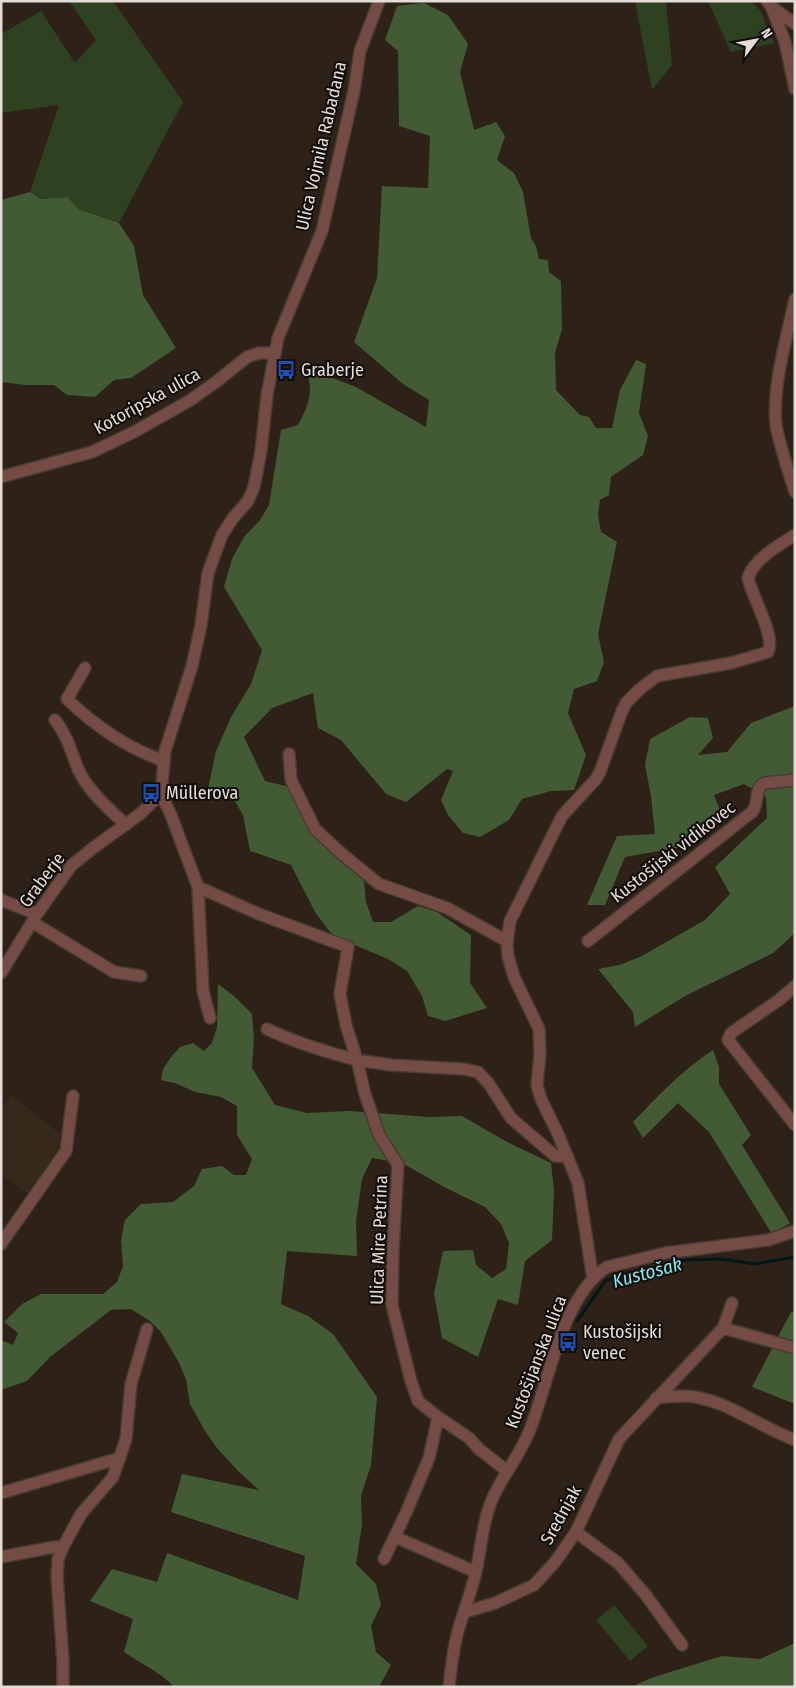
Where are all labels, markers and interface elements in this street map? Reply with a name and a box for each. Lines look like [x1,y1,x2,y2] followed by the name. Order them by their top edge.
[731,15,781,65] north arrow
[757,25,776,41] text: N
[291,59,351,233] street label: Ulica Vojmila Rabadana
[275,359,297,381] bus stop icon: Graberje
[301,359,364,381] place label: Graberje
[90,363,204,439] street label: Kotoripska ulica
[140,782,162,804] bus stop icon: Müllerova
[166,782,238,804] place label: Müllerova
[606,796,740,907] street label: Kustošijski vidikovec
[14,848,70,912] street label: Graberje
[366,1175,392,1305] street label: Ulica Mire Petrina
[610,1252,684,1293] water label: Kustošak
[501,1292,572,1432] street label: Kustošijanska ulica
[583,1321,662,1364] place label: Kustošijski venec
[557,1331,579,1353] bus stop icon: Kustošijski venec
[536,1481,587,1549] street label: Srednjak

